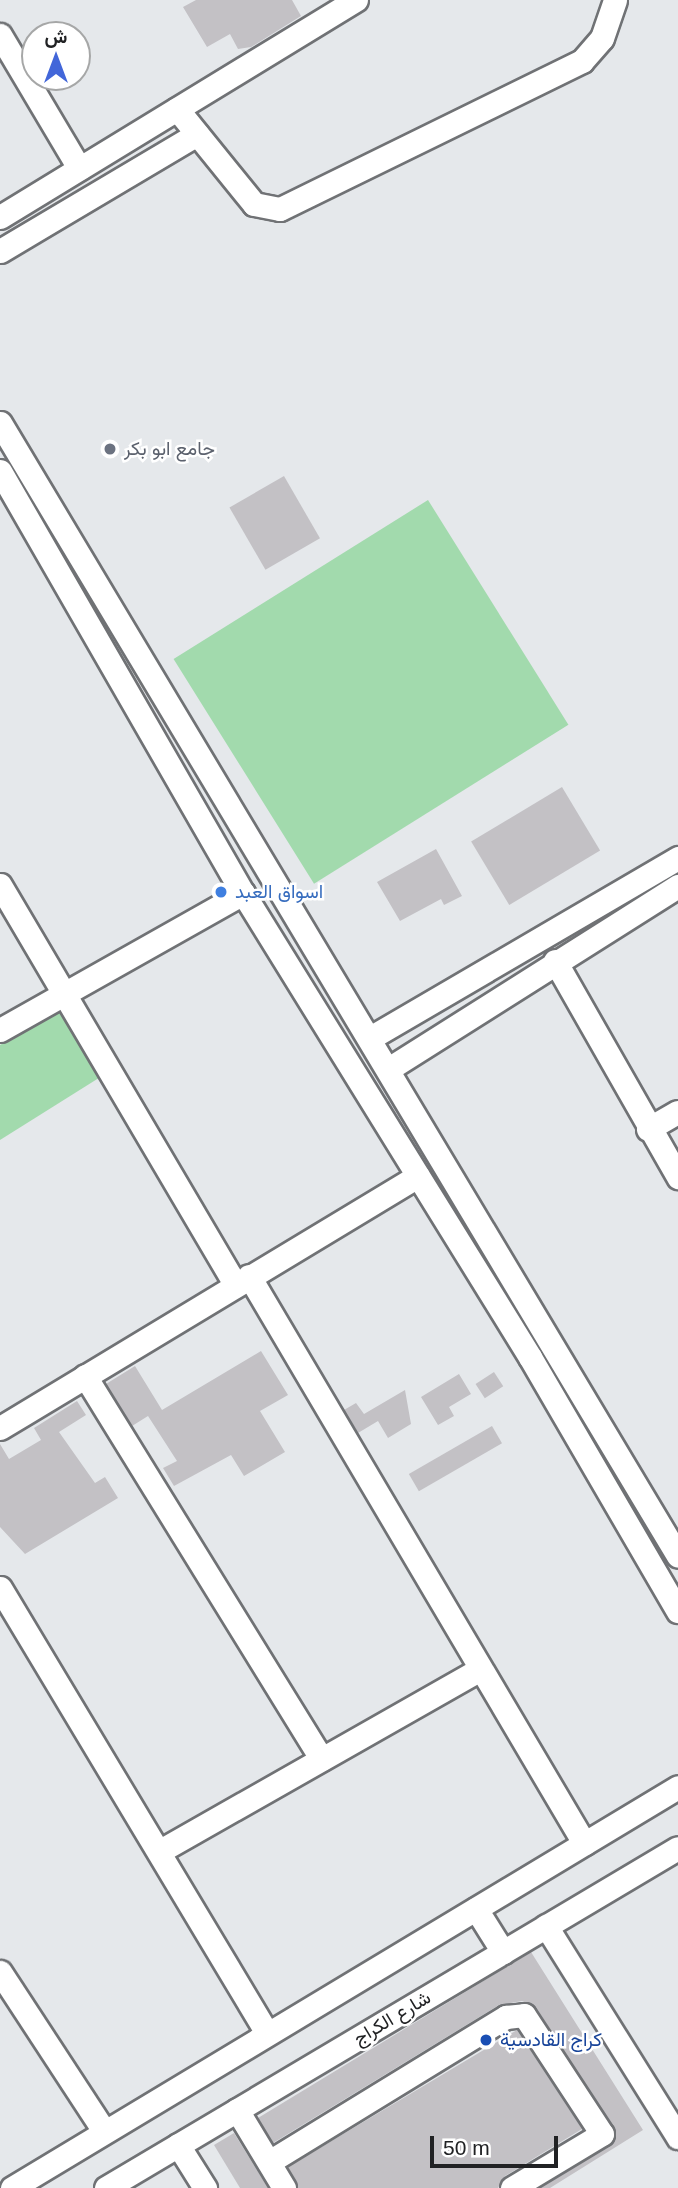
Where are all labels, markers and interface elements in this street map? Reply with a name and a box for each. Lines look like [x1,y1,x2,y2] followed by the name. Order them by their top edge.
[21,21,91,91] north arrow
[45,26,67,47] text: ش
[124,438,215,460] place label: جامع ابو بكر
[102,441,118,457] marker: جامع ابو بكر
[235,881,323,903] place label: اسواق العبد
[213,884,229,900] marker: اسواق العبد
[349,1986,435,2050] street label: شارع الكراج
[500,2029,602,2051] place label: كراج القادسية
[478,2032,494,2048] marker: كراج القادسية
[433,2122,561,2166] scale bar
[443,2136,490,2159] text: 50 m

